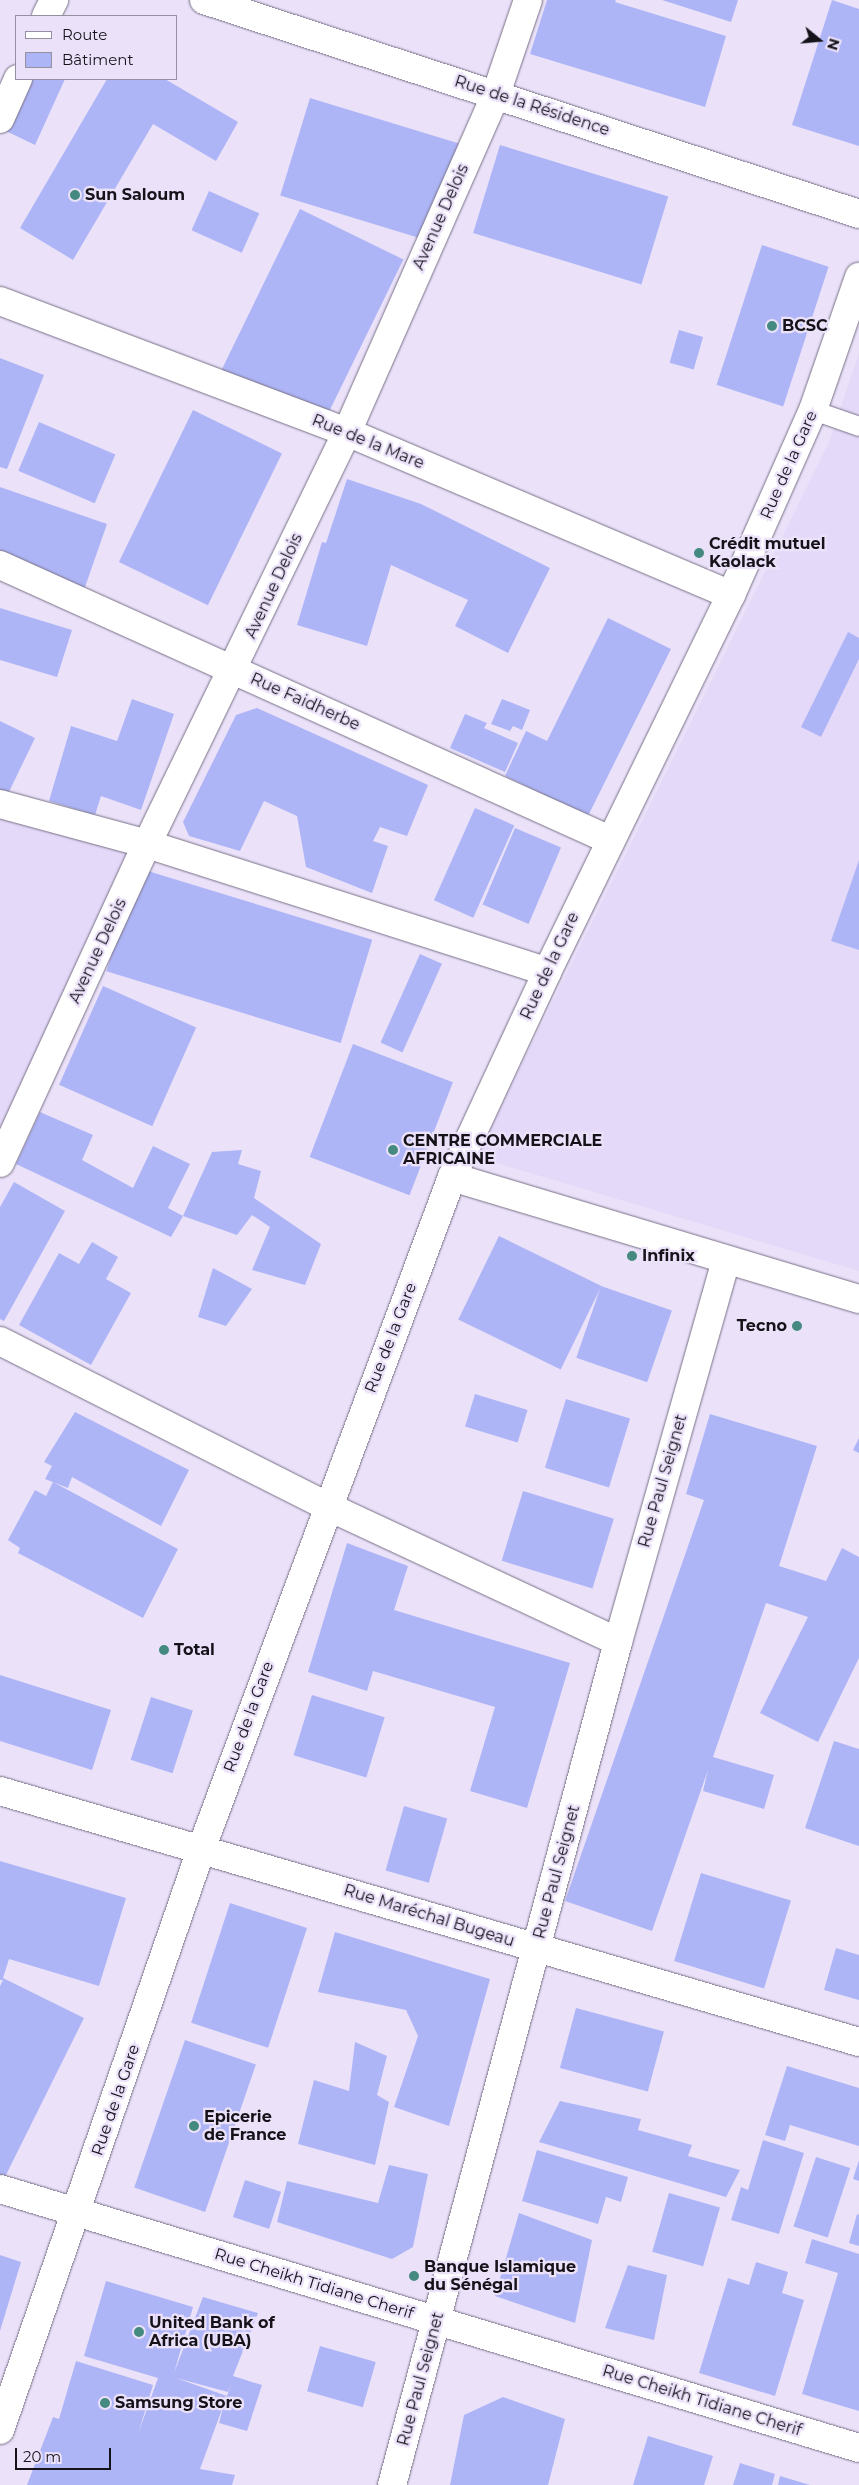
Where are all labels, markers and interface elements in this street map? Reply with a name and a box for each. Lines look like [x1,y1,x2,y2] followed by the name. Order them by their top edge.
[15,15,178,80] legend
[794,15,844,65] north arrow
[62,25,107,44] text: Route
[823,36,844,52] text: N
[62,50,134,69] text: Bâtiment
[452,72,612,140] street label: Rue de la Résidence
[409,161,473,273] street label: Avenue Delois
[85,185,185,205] place label: Sun Saloum
[69,189,81,201] marker: Sun Saloum
[782,316,828,336] place label: BCSC
[766,320,778,332] marker: BCSC
[757,408,821,522] street label: Rue de la Gare
[309,411,427,473] street label: Rue de la Mare
[241,530,307,642] street label: Avenue Delois
[709,534,825,572] place label: Crédit mutuel Kaolack
[693,547,705,559] marker: Crédit mutuel Kaolack
[247,669,363,735] street label: Rue Faidherbe
[65,895,131,1007] street label: Avenue Delois
[517,909,583,1023] street label: Rue de la Gare
[403,1131,602,1169] place label: CENTRE COMMERCIALE AFRICAINE
[387,1144,399,1156] marker: CENTRE COMMERCIALE AFRICAINE
[642,1246,695,1266] place label: Infinix
[626,1250,638,1262] marker: Infinix
[361,1280,421,1396] street label: Rue de la Gare
[737,1316,787,1336] place label: Tecno
[791,1320,803,1332] marker: Tecno
[635,1412,691,1550] street label: Rue Paul Seignet
[174,1640,215,1660] place label: Total
[158,1644,170,1656] marker: Total
[220,1659,278,1775] street label: Rue de la Gare
[530,1803,584,1941] street label: Rue Paul Seignet
[341,1881,517,1951] street label: Rue Maréchal Bugeau
[88,2042,144,2158] street label: Rue de la Gare
[204,2107,286,2145] place label: Epicerie de France
[188,2120,200,2132] marker: Epicerie de France
[212,2244,416,2324] street label: Rue Cheikh Tidiane Cherif
[424,2257,576,2295] place label: Banque Islamique du Sénégal
[408,2270,420,2282] marker: Banque Islamique du Sénégal
[394,2310,448,2448] street label: Rue Paul Seignet
[149,2313,275,2351] place label: United Bank of Africa (UBA)
[133,2326,145,2338] marker: United Bank of Africa (UBA)
[600,2361,804,2441] street label: Rue Cheikh Tidiane Cherif
[115,2393,242,2413] place label: Samsung Store
[99,2397,111,2409] marker: Samsung Store
[18,2438,114,2470] scale bar
[23,2447,61,2466] text: 20 m

